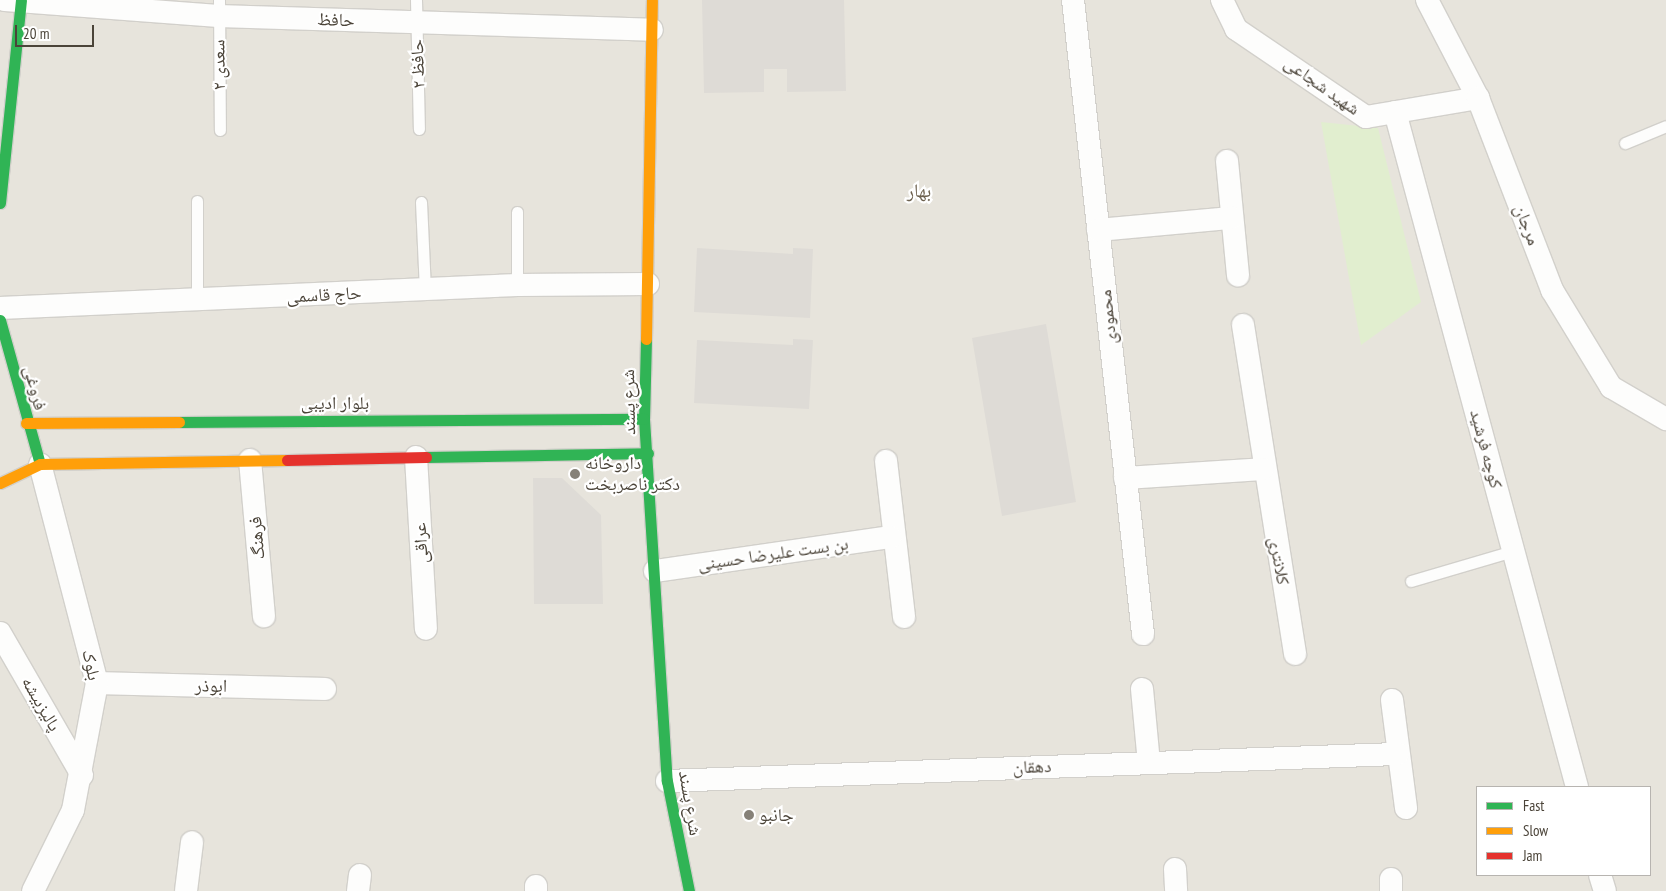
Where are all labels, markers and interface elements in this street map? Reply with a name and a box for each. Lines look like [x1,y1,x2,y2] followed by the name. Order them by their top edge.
[317,9,355,31] street label: حافظ
[18,15,96,47] scale bar
[23,24,49,43] text: 20 m
[208,39,230,91] street label: ۲ سعدی
[406,39,430,89] street label: ۲ حافظ
[1280,52,1364,120] street label: شهید شجاعی
[907,180,931,202] district label: بهار
[1509,202,1545,248] street label: مرجان
[286,282,362,308] street label: حاج قاسمی
[1094,289,1122,345] street label: محمودی
[19,364,51,412] street label: فروغی
[618,369,640,435] street label: شرع پسند
[301,392,369,414] street label: بلوار ادیبی
[1465,407,1507,491] street label: كوچه فرشيد
[585,453,680,496] place label: داروخانه دکتر ناصربخت
[569,468,581,480] marker: داروخانه دکتر ناصربخت
[244,516,270,560] street label: فرهنگ
[409,522,433,564] street label: عراقی
[696,533,850,575] street label: بن بست علیرضا حسینی
[1264,535,1294,587] street label: کلانتری
[77,648,105,682] street label: بلوک
[17,673,65,735] street label: پالیزبیشه
[195,675,227,697] street label: ابوذر
[1012,756,1052,778] street label: دهقان
[674,769,706,837] street label: شرع پسند
[1476,786,1651,876] legend
[1523,796,1544,815] text: Fast
[759,804,794,826] place label: جانبو
[743,809,755,821] marker: جانبو
[1523,821,1548,840] text: Slow
[1523,846,1542,865] text: Jam

